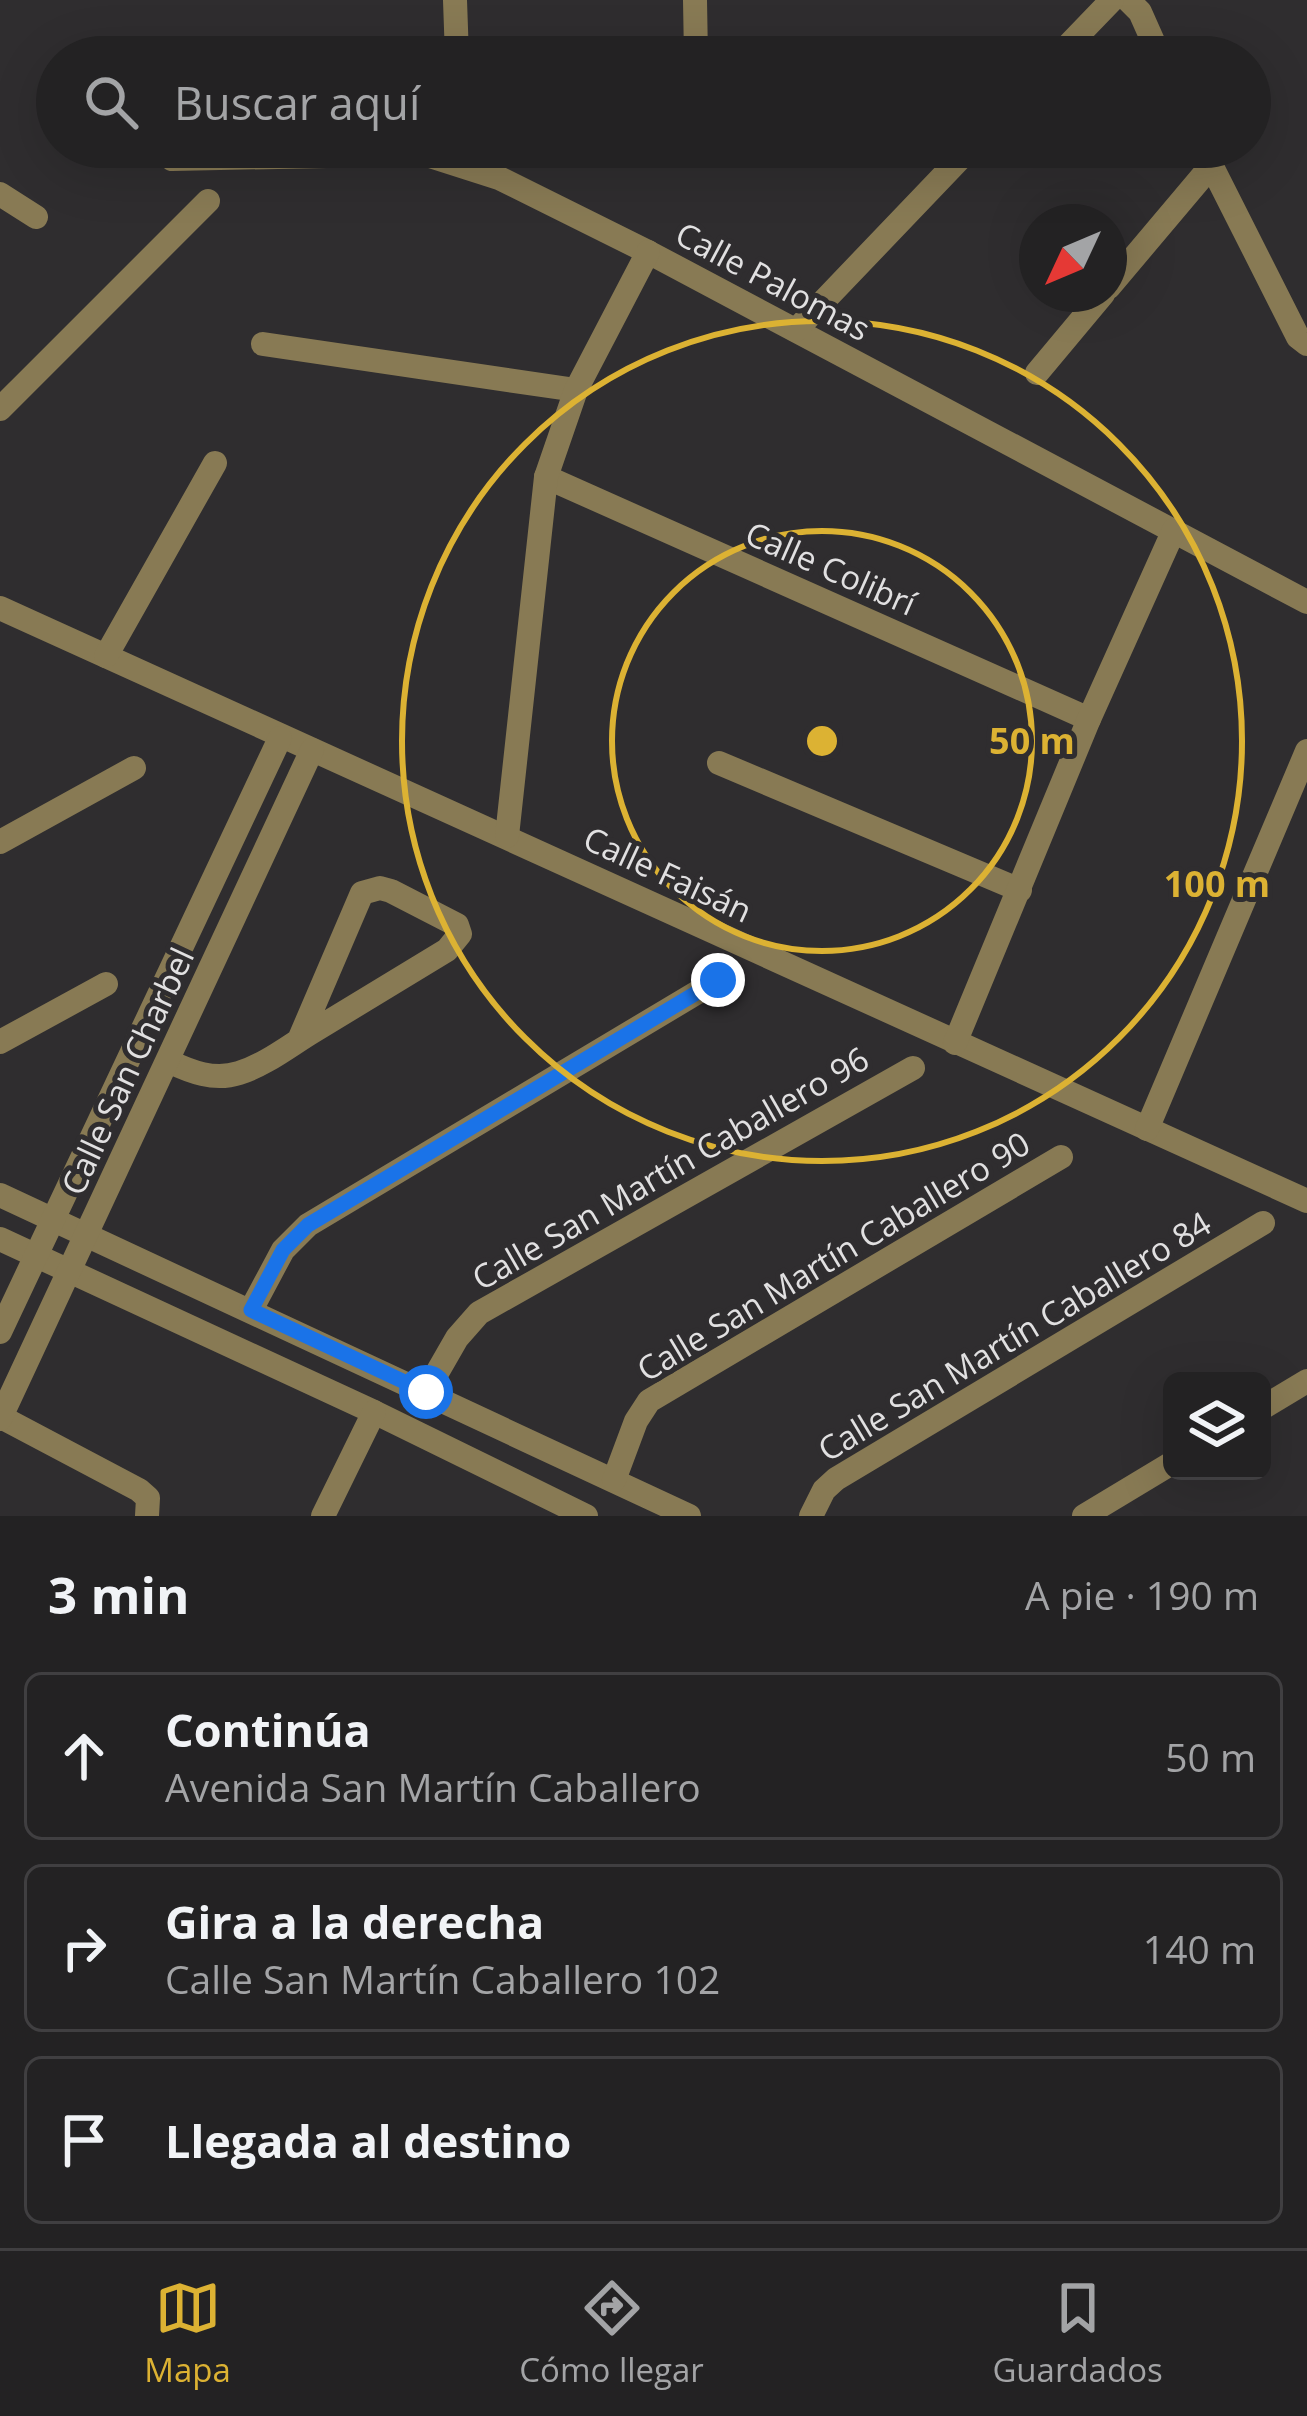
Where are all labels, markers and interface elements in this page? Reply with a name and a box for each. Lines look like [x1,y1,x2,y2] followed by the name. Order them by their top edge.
[36,36,1271,168] search box
[78,69,144,135] icon: search
[174,72,420,133] text: Buscar aquí
[1019,204,1127,312] north arrow
[668,211,878,351] street label: Calle Palomas
[739,510,924,626] street label: Calle Colibrí
[989,716,1075,765] text: 50 m
[801,720,843,762] centre of rings
[577,815,759,933] street label: Calle Faisán
[1164,859,1270,908] text: 100 m
[50,940,204,1202] street label: Calle San Charbel
[691,953,745,1007] route end
[463,1036,877,1300] street label: Calle San Martín Caballero 96
[628,1121,1038,1391] street label: Calle San Martín Caballero 90
[809,1200,1219,1471] street label: Calle San Martín Caballero 84
[399,1365,453,1419] route start
[1163,1372,1271,1480] map controls
[1163,1372,1271,1480] button: layers
[48,1559,190,1629] text: 3 min
[1025,1568,1259,1621] text: A pie · 190 m
[165,1699,371,1760] text: Continúa
[51,1723,117,1789] icon: ahead
[1165,1730,1256,1783] text: 50 m
[165,1760,701,1813] text: Avenida San Martín Caballero
[165,1891,544,1952] text: Gira a la derecha
[51,1915,117,1981] icon: right
[1143,1922,1256,1975] text: 140 m
[165,1952,720,2005] text: Calle San Martín Caballero 102
[51,2107,117,2173] icon: arrive
[165,2110,571,2171] text: Llegada al destino
[144,2275,231,2392] tab: Mapa
[519,2275,704,2392] tab: Cómo llegar
[992,2275,1163,2392] tab: Guardados

